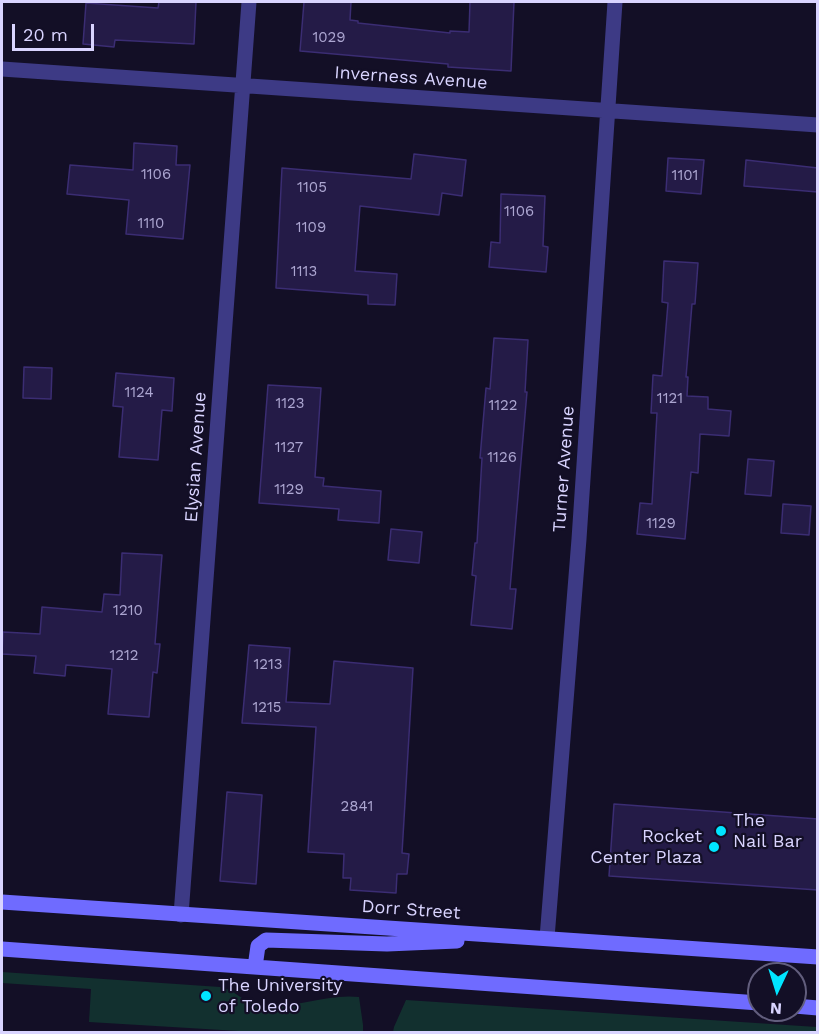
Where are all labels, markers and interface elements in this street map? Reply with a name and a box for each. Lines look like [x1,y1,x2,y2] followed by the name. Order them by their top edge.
[15,12,98,50] scale bar
[23,24,68,45] text: 20 m
[312,29,346,47] house number: 1029
[334,62,488,94] street label: Inverness Avenue
[141,166,171,184] house number: 1106
[672,167,698,185] house number: 1101
[297,179,327,197] house number: 1105
[504,203,534,221] house number: 1106
[138,215,164,233] house number: 1110
[296,219,326,237] house number: 1109
[291,263,317,281] house number: 1113
[124,384,154,402] house number: 1124
[657,390,683,408] house number: 1121
[181,391,211,523] street label: Elysian Avenue
[275,395,305,413] house number: 1123
[488,397,518,415] house number: 1122
[549,405,579,533] street label: Turner Avenue
[275,439,303,457] house number: 1127
[487,449,517,467] house number: 1126
[274,481,304,499] house number: 1129
[646,515,676,533] house number: 1129
[113,602,143,620] house number: 1210
[109,647,139,665] house number: 1212
[253,656,283,674] house number: 1213
[252,699,282,717] house number: 1215
[341,798,373,816] house number: 2841
[733,810,802,852] place label: The Nail Bar
[714,824,728,838] marker: The Nail Bar
[590,826,702,868] place label: Rocket Center Plaza
[707,840,721,854] marker: Rocket Center Plaza
[361,896,461,924] street label: Dorr Street
[747,962,807,1022] north arrow
[218,975,343,1018] place label: The University of Toledo
[199,989,213,1003] marker: The University of Toledo
[769,999,782,1018] text: N

